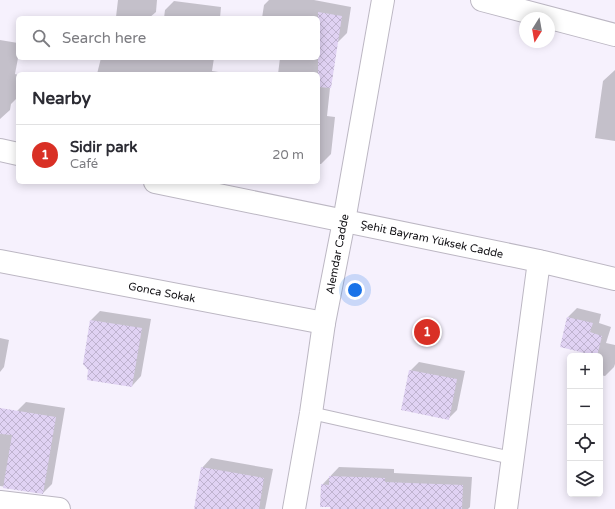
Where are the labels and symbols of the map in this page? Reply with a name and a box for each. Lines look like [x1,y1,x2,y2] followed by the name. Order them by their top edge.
[519,12,555,48] north arrow
[323,213,352,295] street label: Alemdar Cadde
[359,218,504,261] street label: Şehit Bayram Yüksek Cadde
[127,280,197,305] street label: Gonca Sokak
[345,280,365,300] your location
[414,317,440,347] pin: 1

